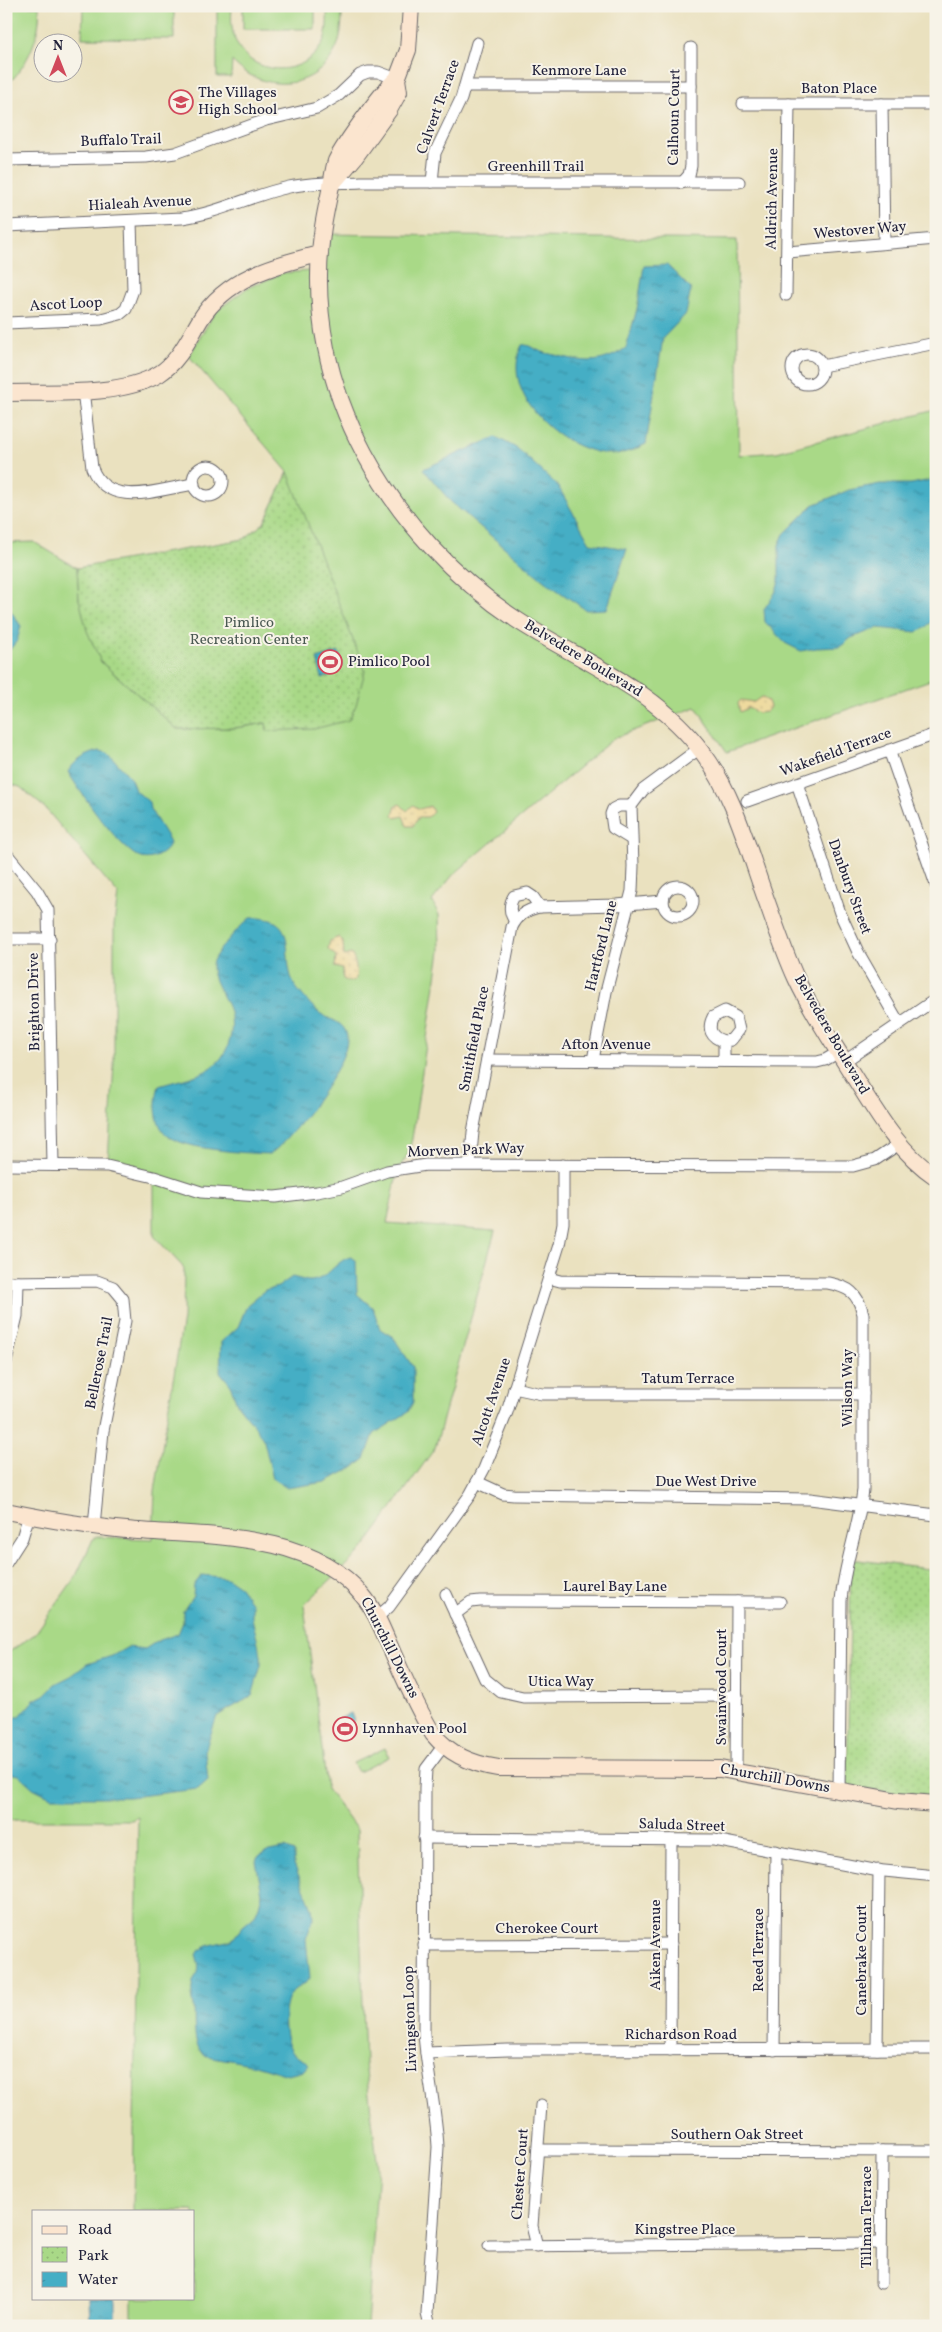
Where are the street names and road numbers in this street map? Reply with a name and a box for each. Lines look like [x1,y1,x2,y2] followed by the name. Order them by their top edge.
[412,57,466,157] street label: Calvert Terrace
[531,61,627,82] street label: Kenmore Lane
[664,68,686,166] street label: Calhoun Court
[801,79,877,100] street label: Baton Place
[80,129,162,153] street label: Buffalo Trail
[762,148,784,250] street label: Aldrich Avenue
[488,157,584,178] street label: Greenhill Trail
[88,191,192,217] street label: Hialeah Avenue
[813,216,907,246] street label: Westover Way
[29,293,103,317] street label: Ascot Loop
[520,615,646,703] street label: Belvedere Boulevard
[777,723,895,783] street label: Wakefield Terrace
[822,836,876,938] street label: Danbury Street
[581,898,623,994] street label: Hartford Lane
[24,953,46,1051] street label: Brighton Drive
[788,971,874,1099] street label: Belvedere Boulevard
[454,984,496,1094] street label: Smithfield Place
[561,1035,651,1056] street label: Afton Avenue
[407,1138,525,1164] street label: Morven Park Way
[81,1315,119,1411] street label: Bellerose Trail
[838,1349,859,1427] street label: Wilson Way
[467,1355,517,1449] street label: Alcott Avenue
[641,1369,735,1390] street label: Tatum Terrace
[655,1472,757,1493] street label: Due West Drive
[563,1577,667,1598] street label: Laurel Bay Lane
[354,1594,424,1702] street label: Churchill Downs
[712,1629,733,1745] street label: Swainwood Court
[528,1672,594,1693] street label: Utica Way
[719,1759,831,1799] street label: Churchill Downs
[638,1814,726,1838] street label: Saluda Street
[646,1899,667,1991] street label: Aiken Avenue
[852,1904,873,2016] street label: Canebrake Court
[749,1908,770,1992] street label: Reed Terrace
[496,1919,598,1940] street label: Cherokee Court
[399,1965,423,2073] street label: Livingston Loop
[625,2025,737,2046] street label: Richardson Road
[670,2125,804,2146] street label: Southern Oak Street
[507,2128,535,2220] street label: Chester Court
[857,2166,878,2268] street label: Tillman Terrace
[635,2220,735,2241] street label: Kingstree Place

